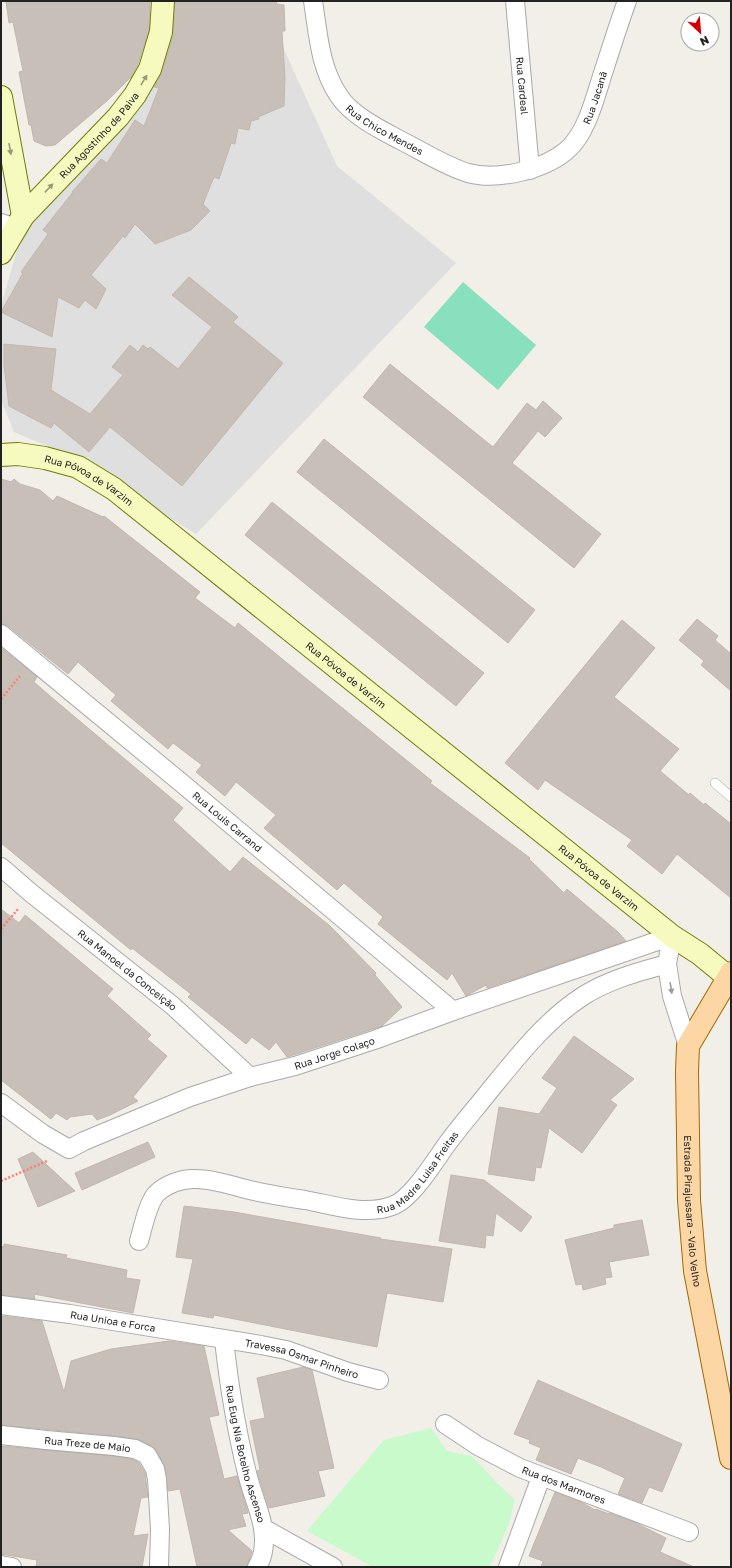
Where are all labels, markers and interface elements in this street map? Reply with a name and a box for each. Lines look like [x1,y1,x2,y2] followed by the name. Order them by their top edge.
[680,12,720,52] north arrow
[698,34,711,49] text: N
[514,56,531,115] street label: Rua Cardeal
[580,70,609,126] street label: Rua Jacanã
[140,74,147,86] one-way arrow
[56,90,141,181] street label: Rua Agostinho de Paiva
[343,102,425,157] street label: Rua Chico Mendes
[8,143,14,156] one-way arrow
[45,183,54,193] one-way arrow
[43,452,136,508] street label: Rua Póvoa de Varzim
[303,639,389,711] street label: Rua Póvoa de Varzim
[190,789,265,854] street label: Rua Louis Carrand
[556,842,642,913] street label: Rua Póvoa de Varzim
[76,927,180,1013] street label: Rua Manoel da Conceição
[668,982,674,994] one-way arrow
[293,1034,376,1072] street label: Rua Jorge Colaço
[376,1129,461,1216] street label: Rua Madre Luisa Freitas
[682,1135,704,1288] street label: Estrada Pirajussara - Valo Velho
[69,1308,156,1334] street label: Rua Unioa e Forca
[244,1336,360,1380] street label: Travessa Osmar Pinheiro
[224,1384,268,1524] street label: Rua Eug Nia Botelho Ascenso
[44,1434,131,1454] street label: Rua Treze de Maio
[520,1463,608,1506] street label: Rua dos Marmores

